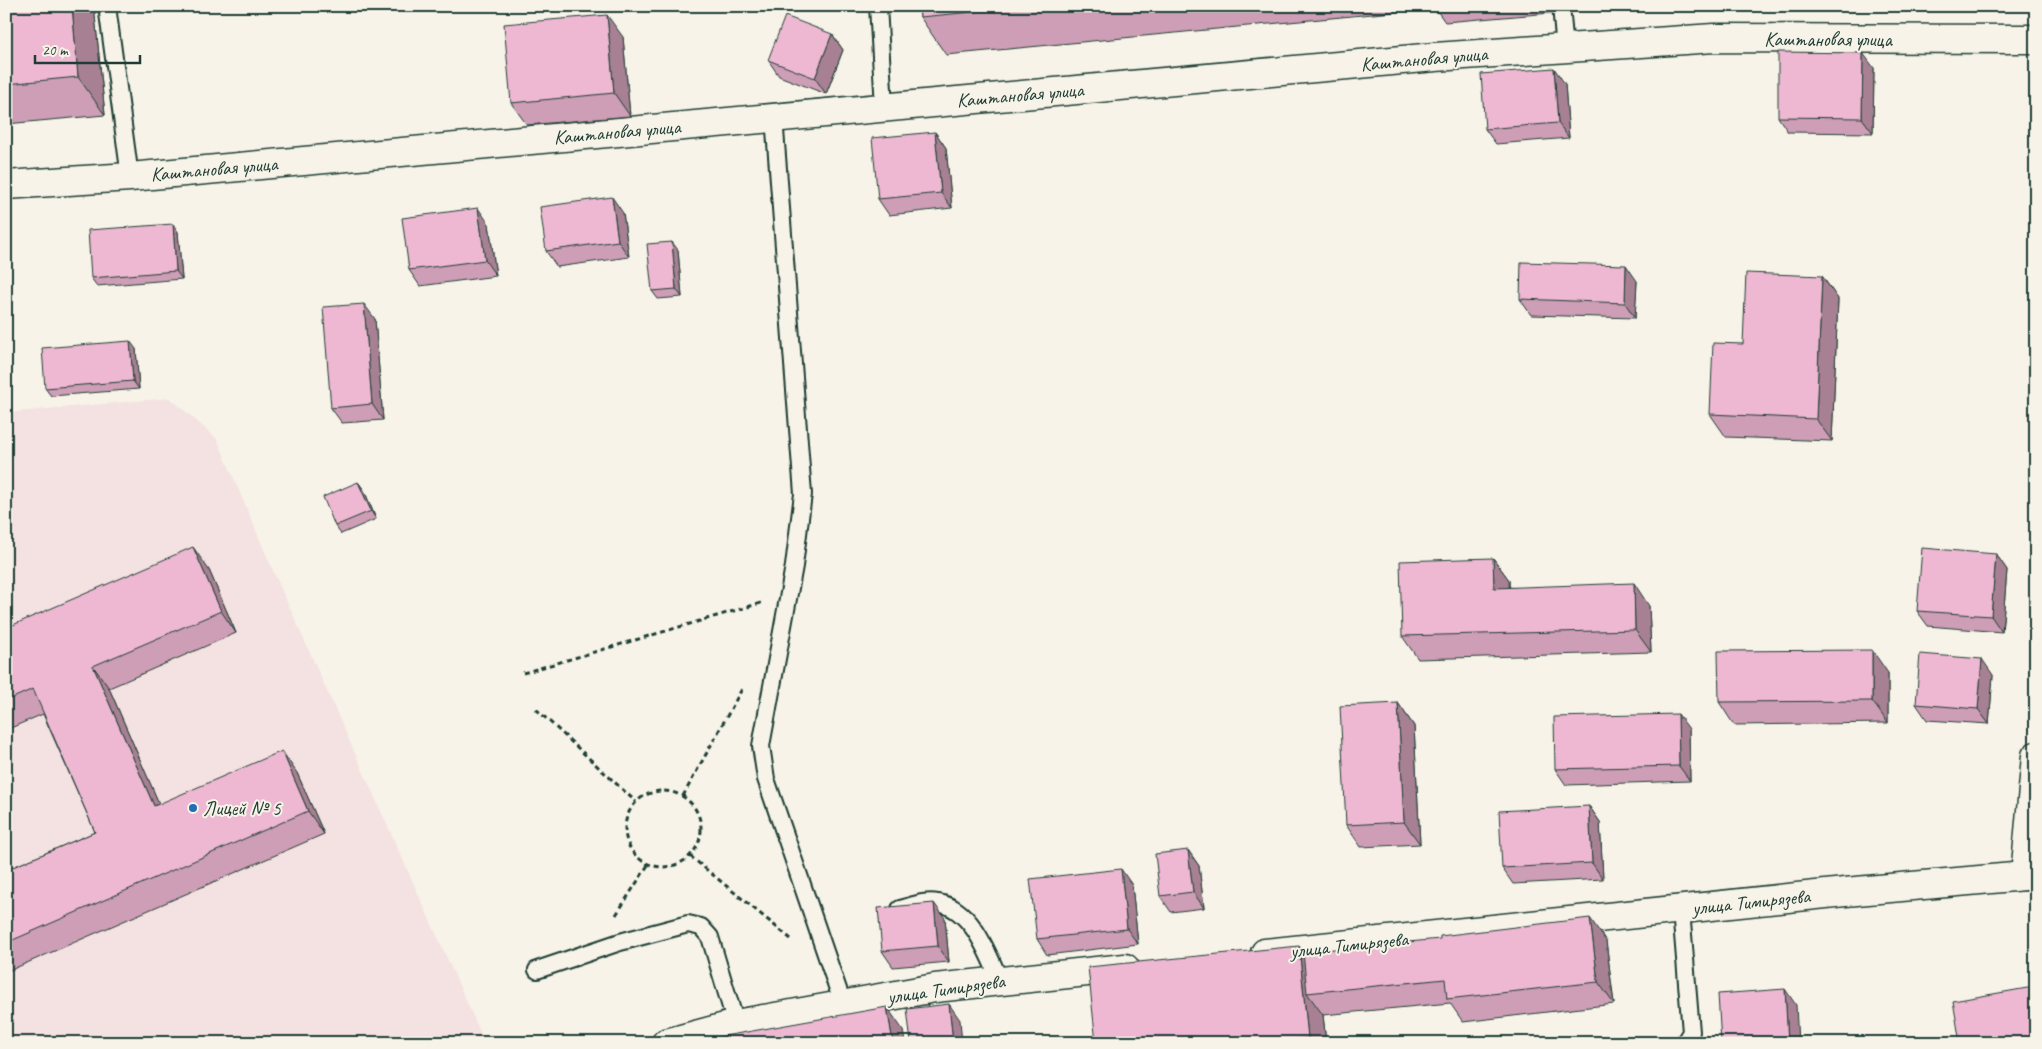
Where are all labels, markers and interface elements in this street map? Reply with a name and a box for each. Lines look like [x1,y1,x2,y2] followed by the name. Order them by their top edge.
[1764,27,1894,52] street label: Каштановая улица
[35,32,140,64] scale bar
[42,41,69,60] text: 20 m
[1359,41,1490,77] street label: Каштановая улица
[955,77,1086,113] street label: Каштановая улица
[552,114,683,150] street label: Каштановая улица
[149,151,280,187] street label: Каштановая улица
[203,796,282,821] place label: Лицей № 5
[187,802,199,814] marker: Лицей № 5
[1690,883,1813,921] street label: улица Тимирязева
[1288,926,1411,964] street label: улица Тимирязева
[885,968,1008,1010] street label: улица Тимирязева

